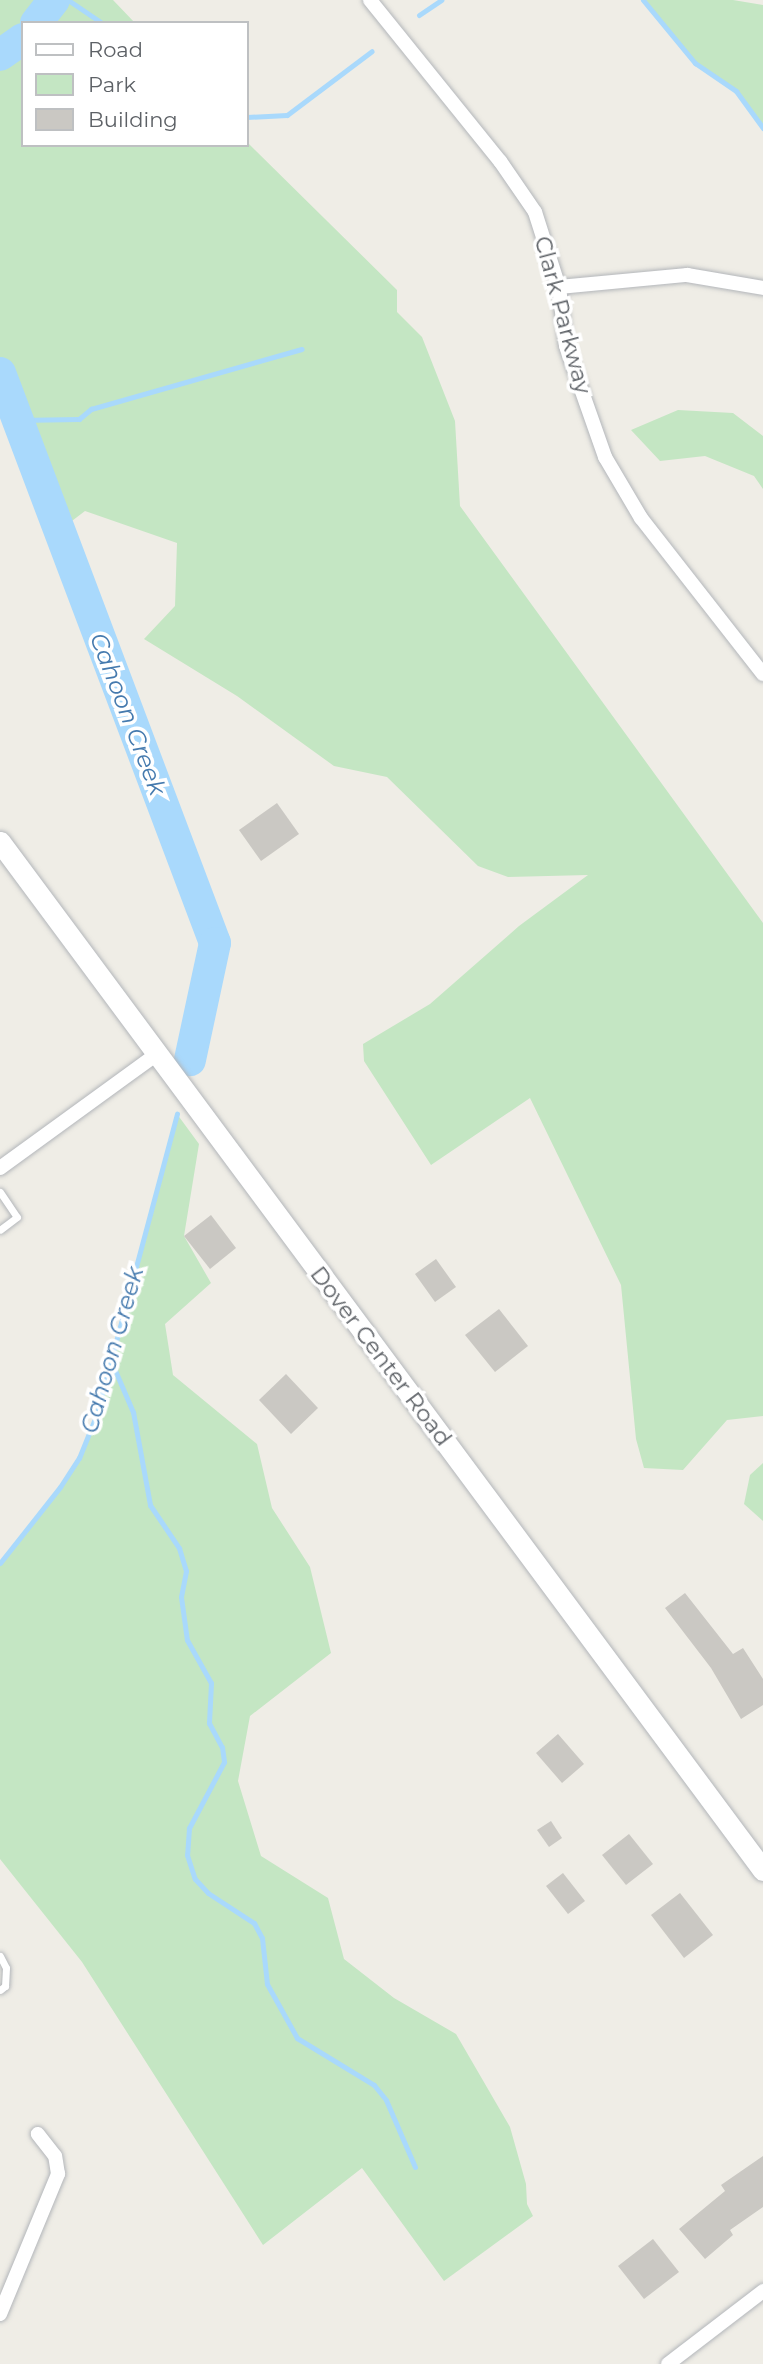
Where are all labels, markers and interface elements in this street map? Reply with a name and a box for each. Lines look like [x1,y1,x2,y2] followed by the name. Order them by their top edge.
[21,21,248,147] legend
[88,37,143,62] text: Road
[88,72,136,97] text: Park
[88,107,178,132] text: Building
[529,233,597,397] street label: Clark Parkway
[84,629,172,799] water label: Cahoon Creek
[304,1261,458,1451] street label: Dover Center Road
[75,1264,149,1436] water label: Cahoon Creek

